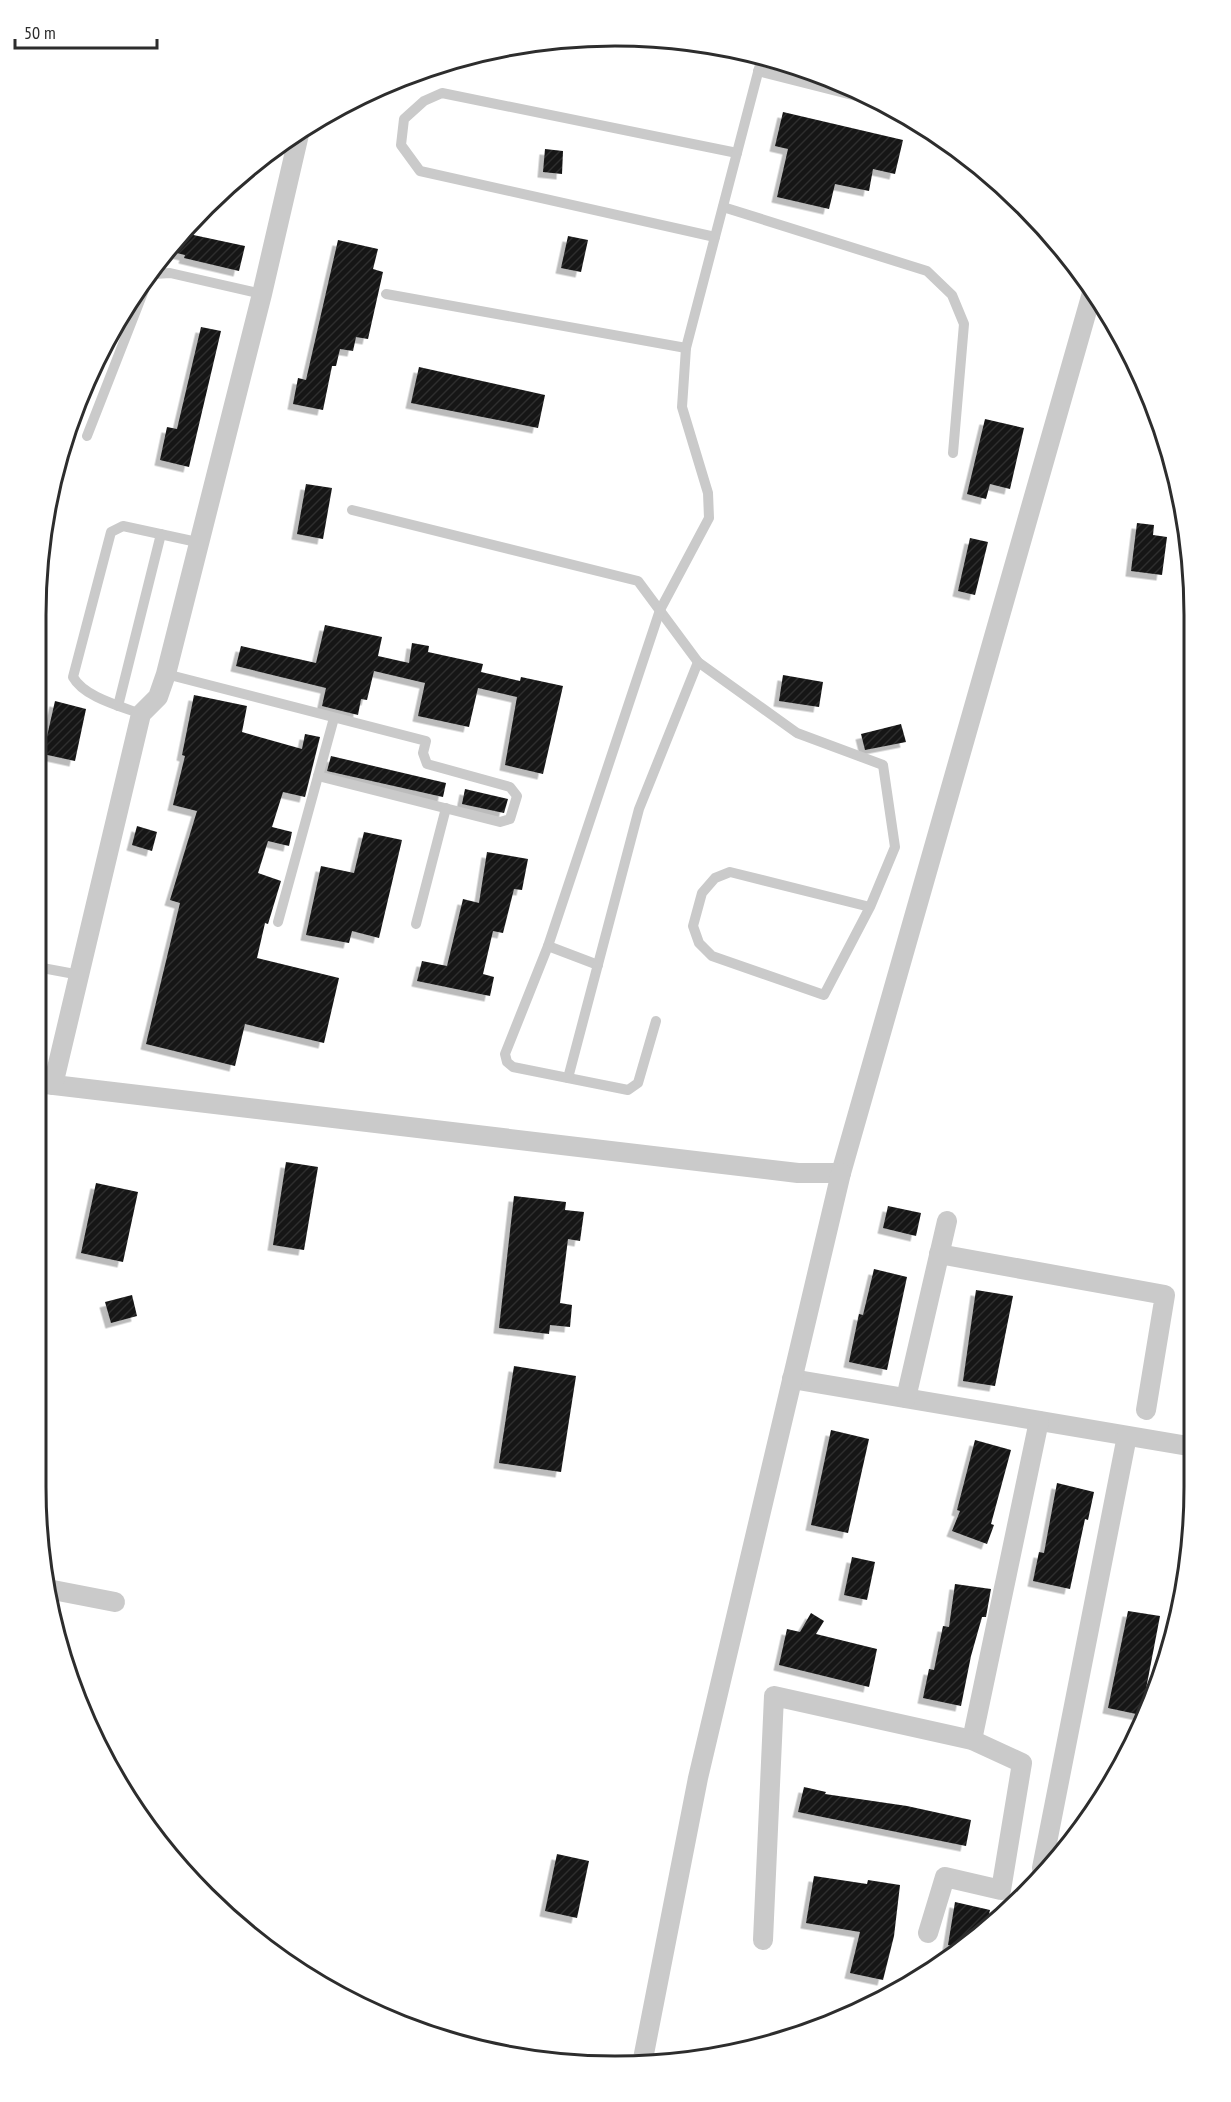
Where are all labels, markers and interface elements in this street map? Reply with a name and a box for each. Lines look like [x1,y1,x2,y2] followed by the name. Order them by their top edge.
[15,12,158,50] scale bar
[24,21,56,44] text: 50 m

